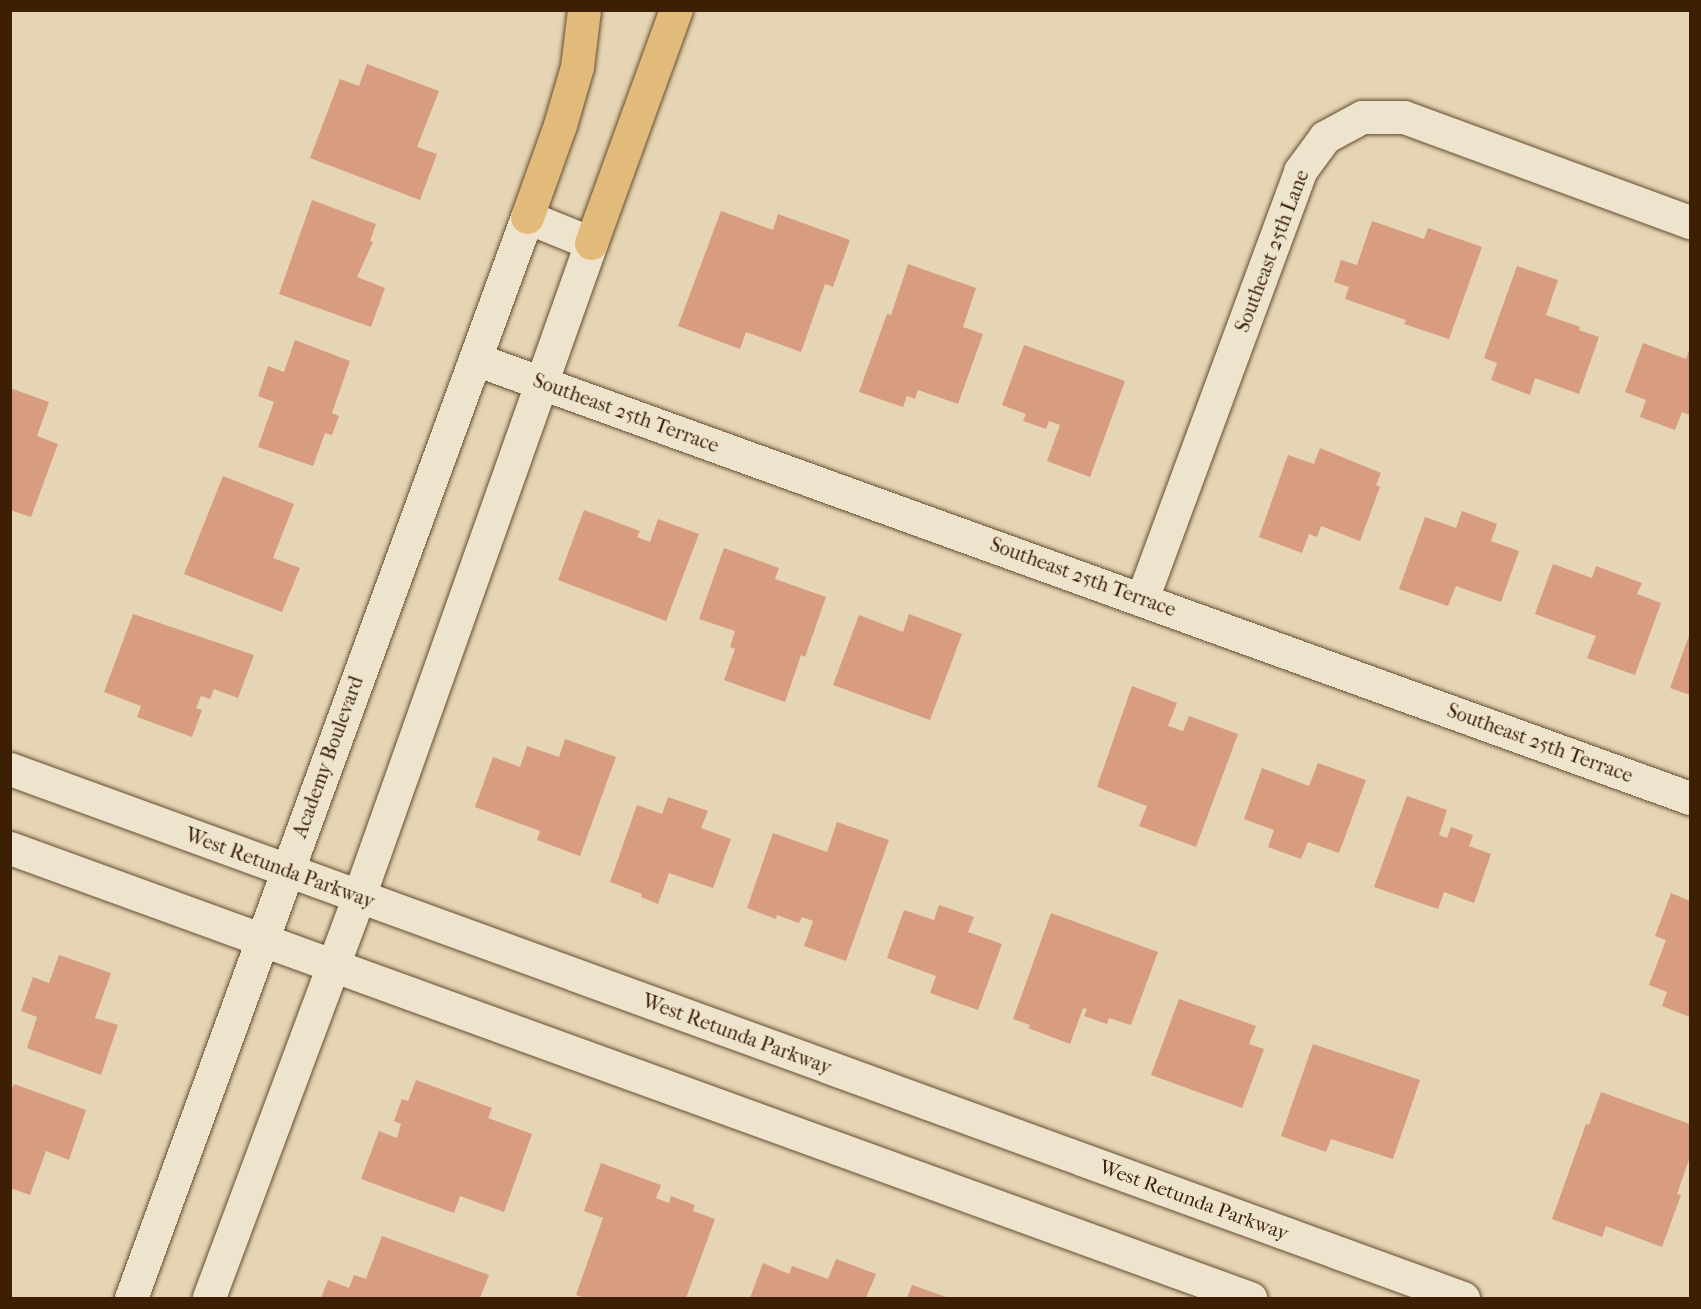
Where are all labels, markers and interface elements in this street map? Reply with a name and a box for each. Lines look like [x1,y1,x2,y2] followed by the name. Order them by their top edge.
[1230,166,1314,336] street label: Southeast 25th Lane
[530,368,722,458] street label: Southeast 25th Terrace
[987,532,1179,622] street label: Southeast 25th Terrace
[288,673,368,841] street label: Academy Boulevard
[1444,698,1636,788] street label: Southeast 25th Terrace
[182,823,378,913] street label: West Retunda Parkway
[639,989,835,1079] street label: West Retunda Parkway
[1096,1155,1292,1245] street label: West Retunda Parkway

